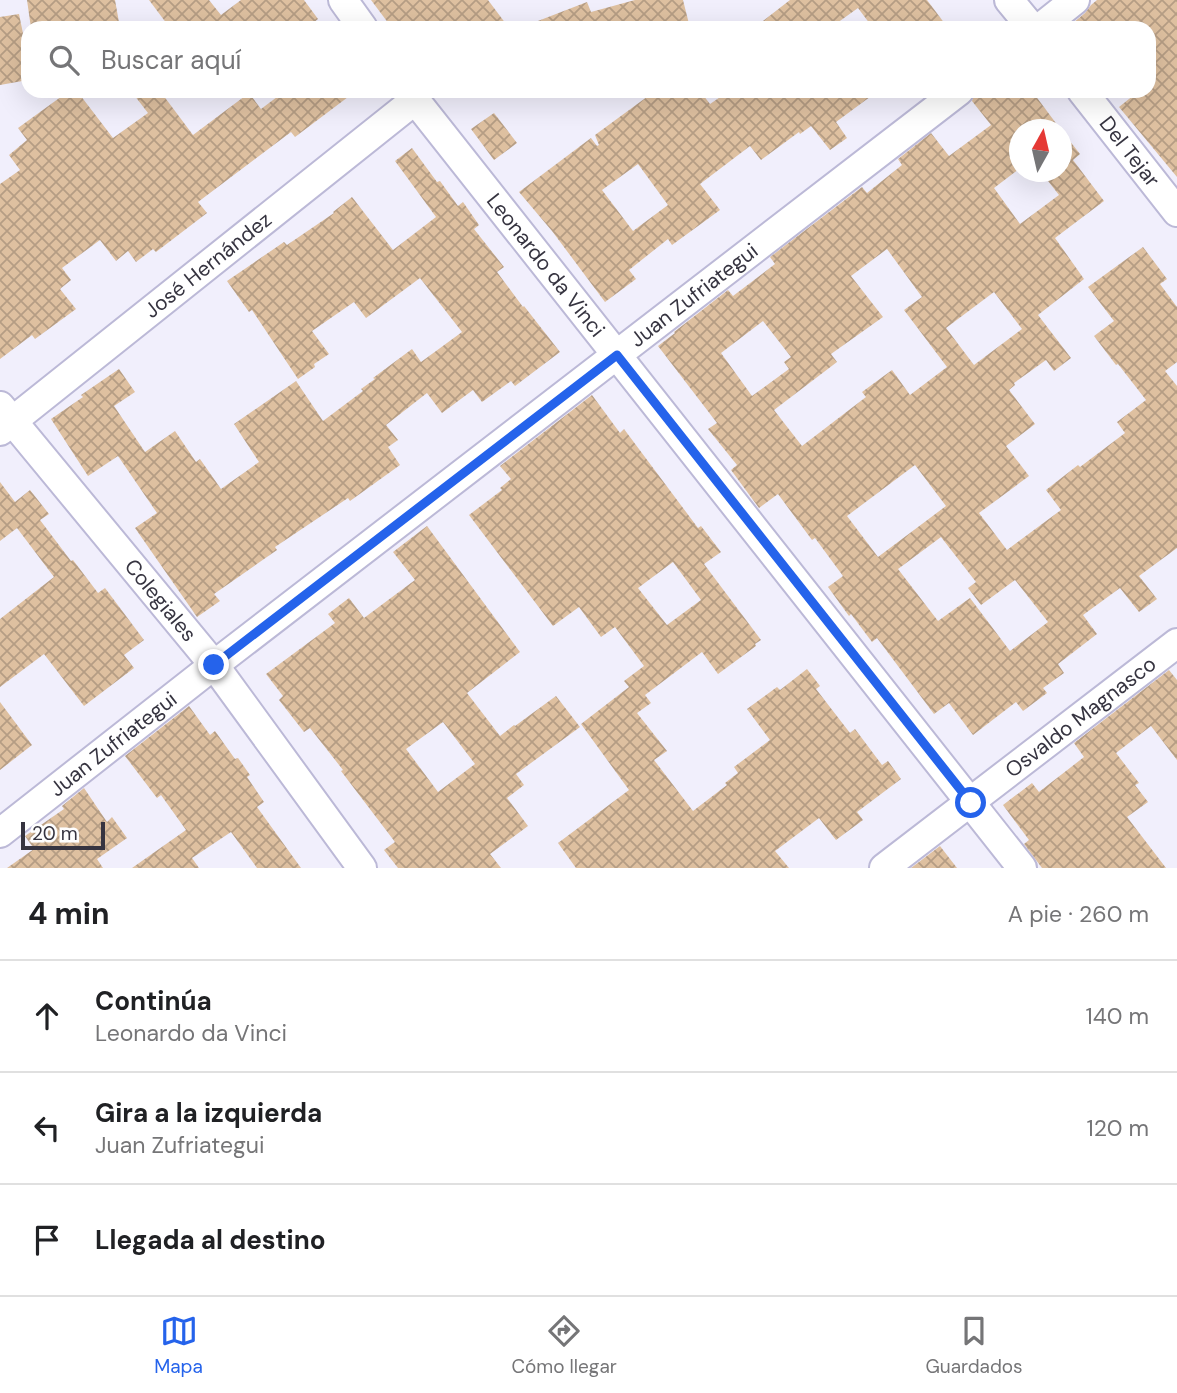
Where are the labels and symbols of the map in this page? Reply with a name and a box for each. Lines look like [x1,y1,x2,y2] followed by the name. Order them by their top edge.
[1093,110,1166,193] street label: Del Tejar
[1009,119,1072,182] north arrow
[480,188,611,343] street label: Leonardo da Vinci
[138,206,277,325] street label: José Hernández
[624,237,764,354] street label: Juan Zufriategui
[118,553,203,648] street label: Colegiales
[198,649,229,680] route end
[999,650,1162,784] street label: Osvaldo Magnasco
[44,685,183,803] street label: Juan Zufriategui
[955,787,986,818] route start
[21,819,105,851] scale bar

